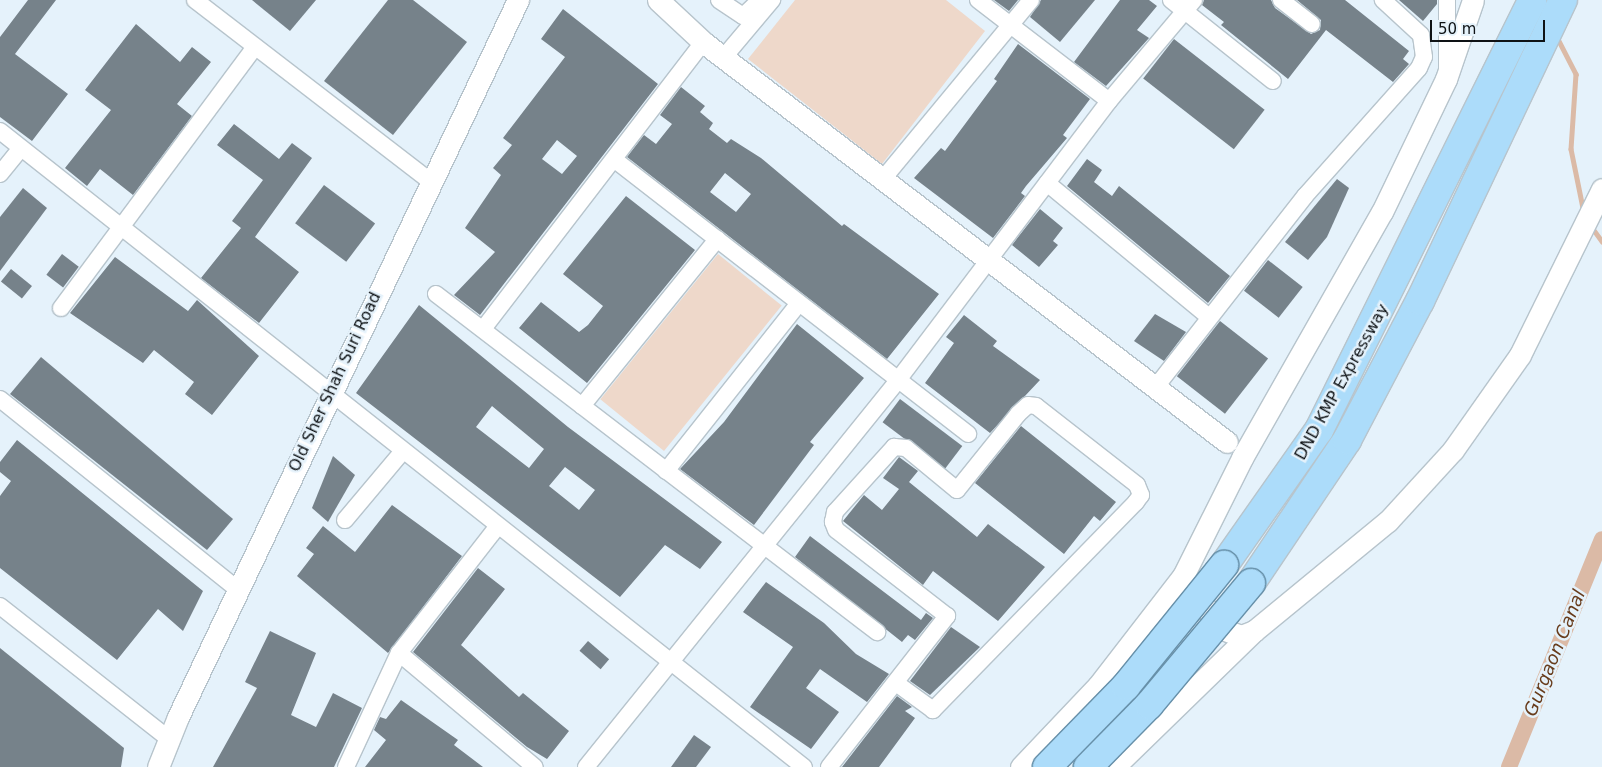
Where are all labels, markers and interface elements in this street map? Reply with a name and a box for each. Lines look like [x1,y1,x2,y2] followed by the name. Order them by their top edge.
[1432,10,1547,42] scale bar
[1438,20,1476,38] text: 50 m
[285,289,385,475] street label: Old Sher Shah Suri Road
[1291,301,1393,463] street label: DND KMP Expressway
[1520,587,1590,719] water label: Gurgaon Canal

